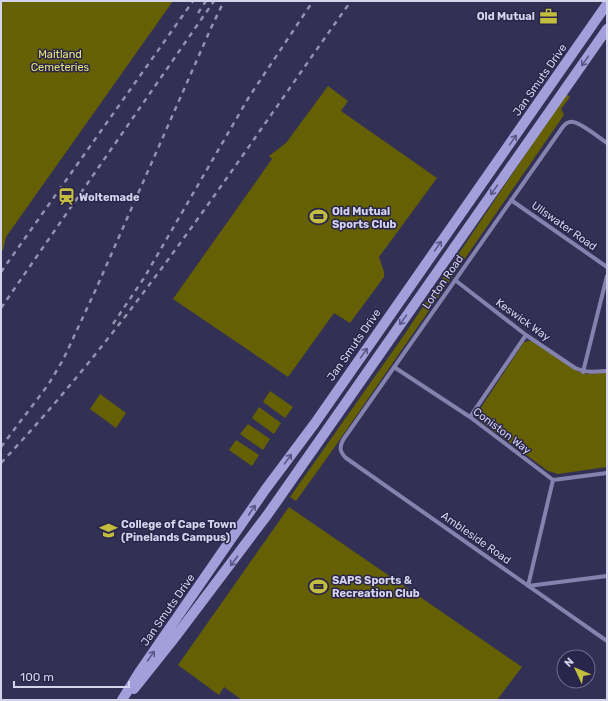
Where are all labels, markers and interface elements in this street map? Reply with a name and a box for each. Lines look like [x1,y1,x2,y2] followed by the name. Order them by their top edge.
[538,6,558,26] office icon: Old Mutual
[477,10,535,23] place label: Old Mutual
[510,42,570,118] street label: Jan Smuts Drive
[31,48,90,74] park label: Maitland Cemeteries
[581,55,589,66] one-way arrow
[509,135,517,146] one-way arrow
[490,185,498,196] one-way arrow
[56,187,76,207] station icon: Woltemade
[79,191,140,204] place label: Woltemade
[529,199,599,253] street label: Ullswater Road
[332,205,396,231] place label: Old Mutual Sports Club
[309,207,329,227] sports icon: Old Mutual Sports Club
[434,241,442,252] one-way arrow
[420,253,466,311] street label: Lorton Road
[493,296,553,344] street label: Keswick Way
[324,307,384,383] street label: Jan Smuts Drive
[399,314,407,325] one-way arrow
[360,348,368,359] one-way arrow
[471,405,533,457] street label: Coniston Way
[284,454,293,465] one-way arrow
[248,505,256,516] one-way arrow
[439,509,513,567] street label: Ambleside Road
[121,518,236,544] place label: College of Cape Town (Pinelands Campus)
[98,520,118,540] school or university icon: College of Cape Town (Pinelands Campus)
[230,555,238,566] one-way arrow
[138,572,198,648] street label: Jan Smuts Drive
[332,574,420,600] place label: SAPS Sports & Recreation Club
[309,576,329,596] sports icon: SAPS Sports & Recreation Club
[556,649,596,689] north arrow
[147,650,155,661] one-way arrow
[562,655,577,670] text: N
[14,663,129,689] scale bar
[20,670,54,684] text: 100 m

